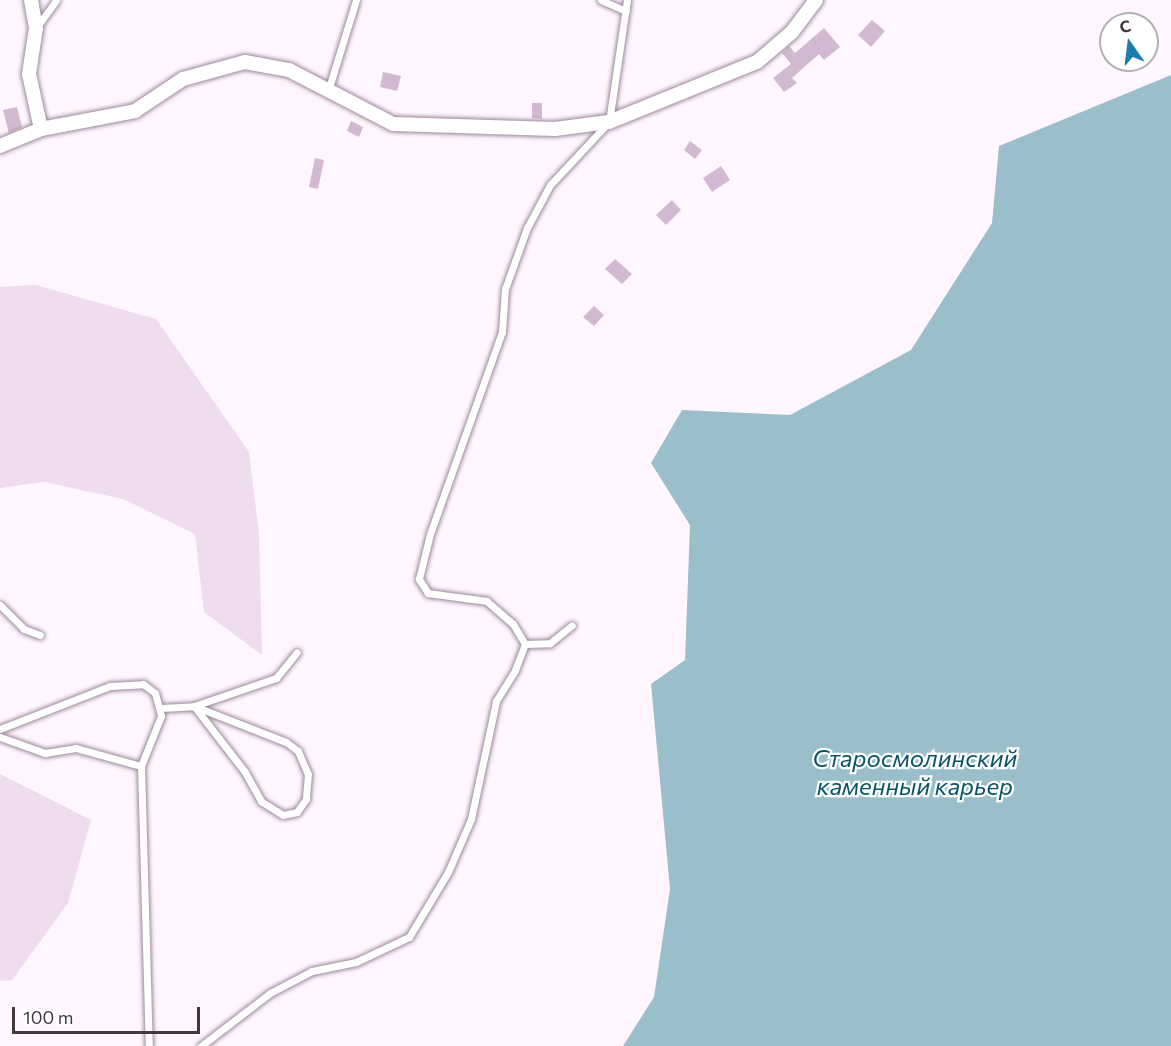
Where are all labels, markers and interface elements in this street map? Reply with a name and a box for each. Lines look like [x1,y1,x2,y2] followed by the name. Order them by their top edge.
[1099,12,1159,72] north arrow
[1117,15,1133,37] text: С
[813,744,1017,800] water label: Старосмолинский каменный карьер
[15,995,202,1033] scale bar
[23,1006,73,1028] text: 100 m

